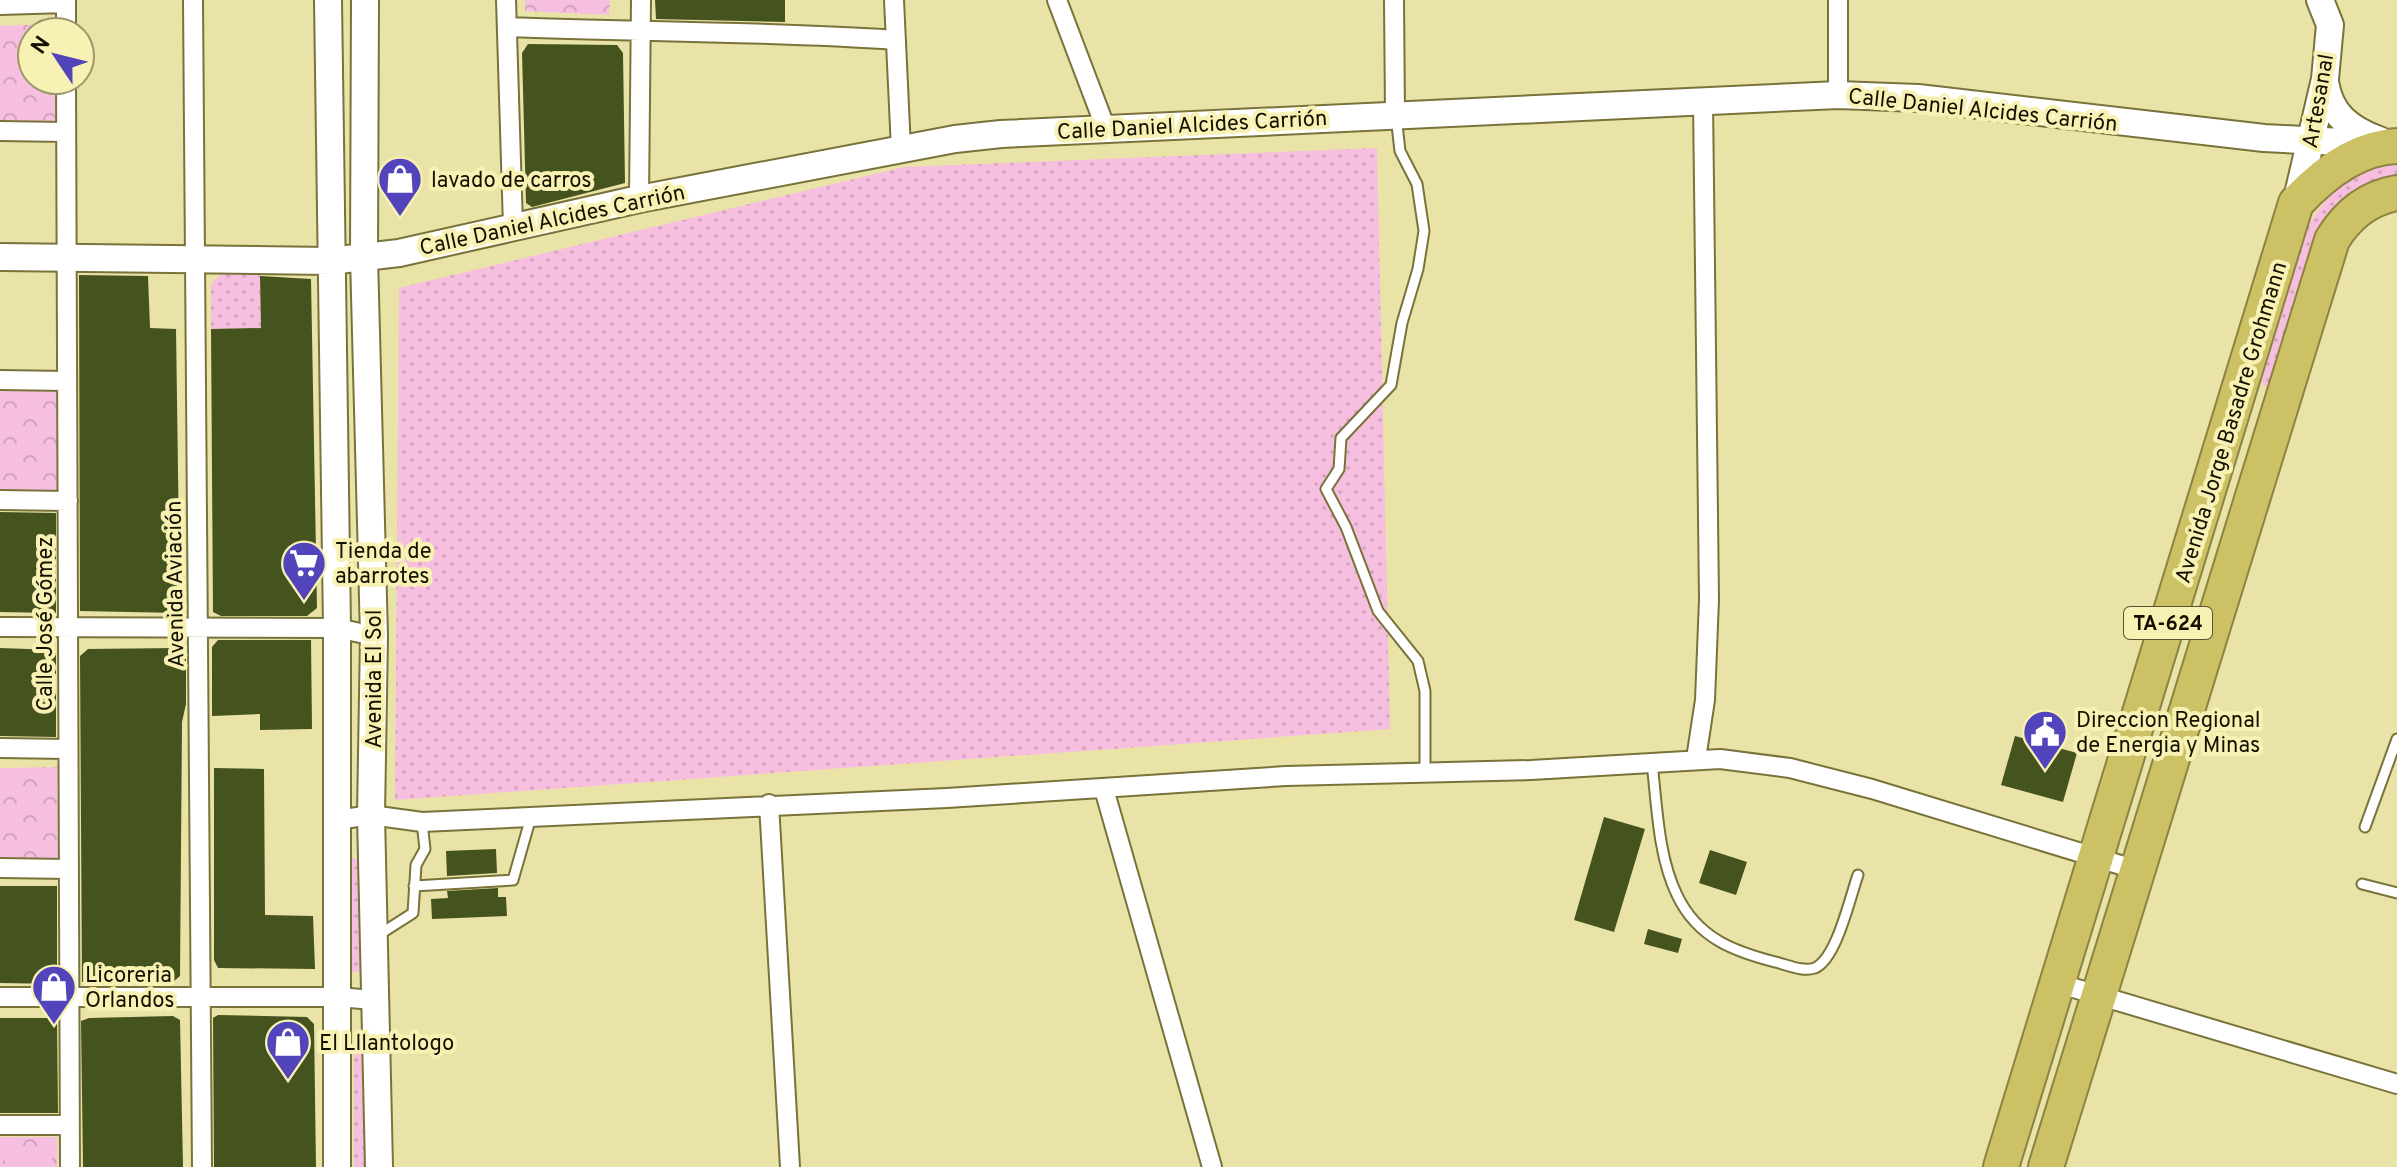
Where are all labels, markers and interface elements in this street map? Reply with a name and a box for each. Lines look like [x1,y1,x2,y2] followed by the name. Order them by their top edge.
[16,16,96,96] north arrow
[26,32,57,60] text: N
[2298,52,2341,151] street label: Artesanal
[1847,84,2119,139] street label: Calle Daniel Alcides Carrión
[1056,106,1328,147] street label: Calle Daniel Alcides Carrión
[376,155,424,218] shop icon: lavado de carros
[431,168,592,195] place label: lavado de carros
[417,180,688,263] street label: Calle Daniel Alcides Carrión
[2171,259,2294,587] street label: Avenida Jorge Basadre Grohmann
[162,500,191,668] street label: Avenida Aviación
[33,537,60,711] street label: Calle José Gómez
[280,539,328,602] supermarket icon: Tienda de abarrotes
[335,539,432,591] place label: Tienda de abarrotes
[2124,607,2212,639] road number: TA-624
[362,609,389,749] street label: Avenida El Sol
[2021,708,2069,771] public building icon: Direccion Regional de Energia y Minas
[2076,708,2261,760] place label: Direccion Regional de Energia y Minas
[30,963,78,1026] shop icon: Licoreria Orlandos
[85,963,175,1015] place label: Licoreria Orlandos
[264,1018,312,1081] shop icon: El Lllantologo
[319,1031,454,1058] place label: El Lllantologo

